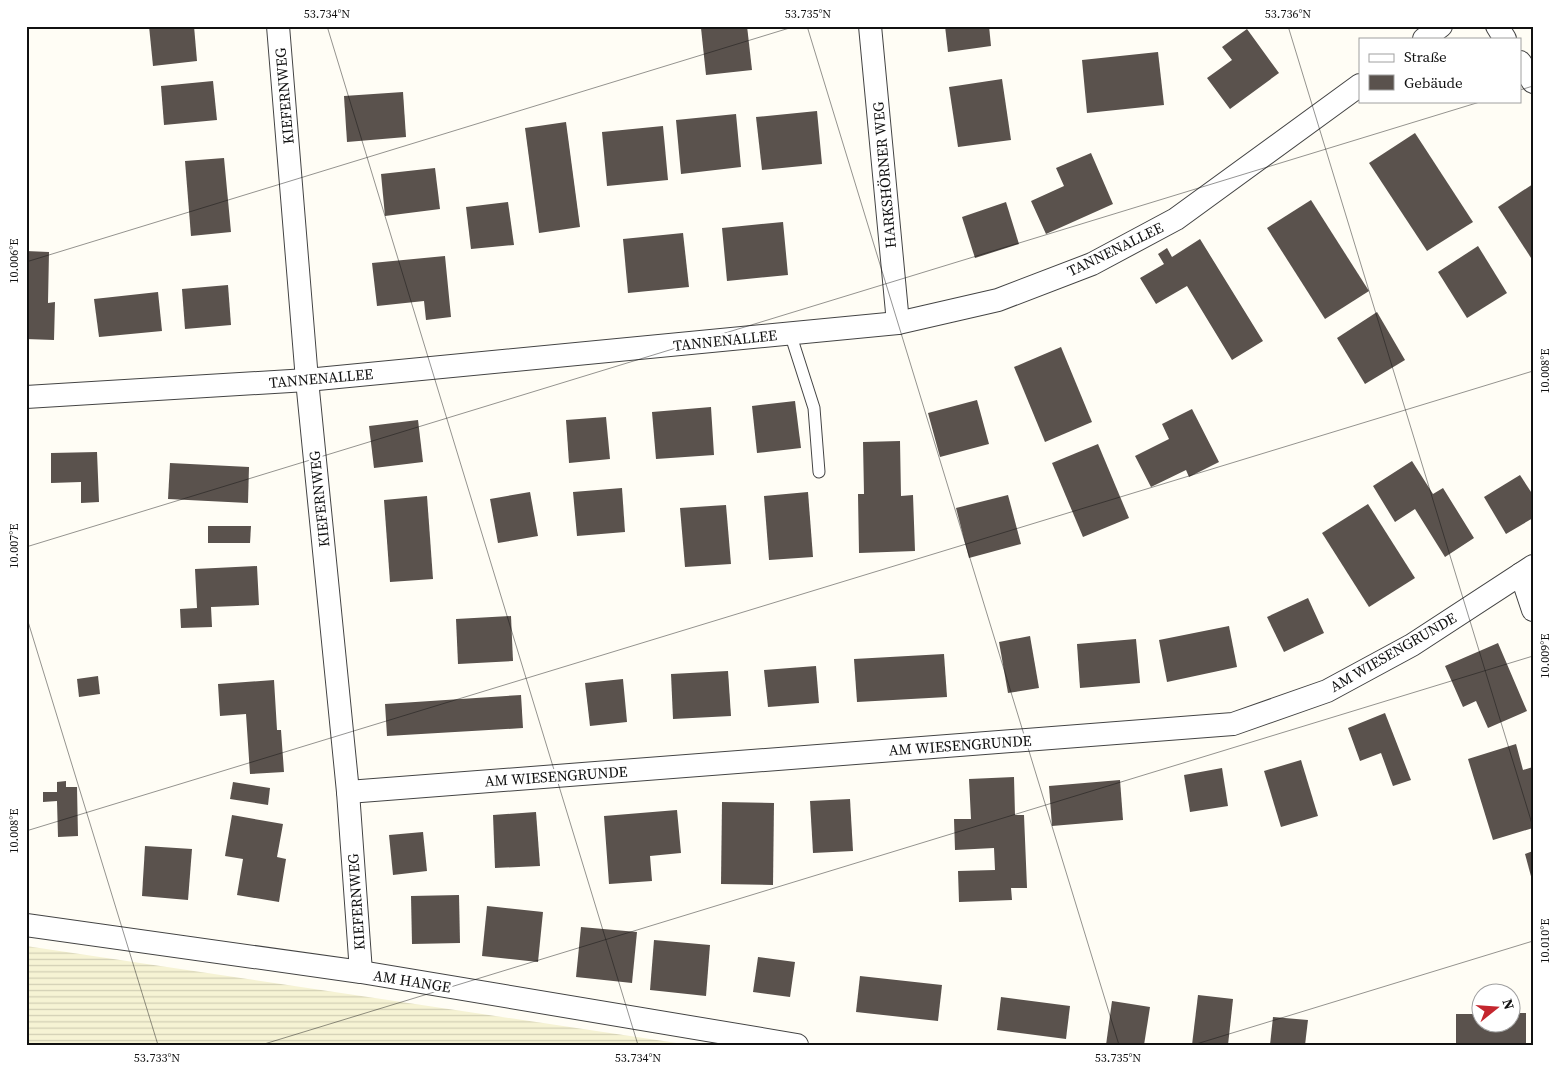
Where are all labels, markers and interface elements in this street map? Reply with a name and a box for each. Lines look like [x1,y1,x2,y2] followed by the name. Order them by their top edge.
[304,6,350,22] text: 53.734°N
[785,6,831,22] text: 53.735°N
[1265,6,1311,22] text: 53.736°N
[1359,38,1522,102] legend
[1404,46,1447,67] text: Straße
[269,47,299,145] street label: KIEFERNWEG
[1404,72,1463,93] text: Gebäude
[867,101,901,249] street label: HARKSHÖRNER WEG
[1063,217,1167,281] street label: TANNENALLEE
[6,239,22,283] text: 10.006°E
[672,324,778,356] street label: TANNENALLEE
[1537,349,1553,393] text: 10.008°E
[268,363,374,393] street label: TANNENALLEE
[304,450,334,548] street label: KIEFERNWEG
[6,524,22,568] text: 10.007°E
[1326,607,1460,697] street label: AM WIESENGRUNDE
[1537,634,1553,678] text: 10.009°E
[888,730,1032,760] street label: AM WIESENGRUNDE
[484,761,628,791] street label: AM WIESENGRUNDE
[6,809,22,853] text: 10.008°E
[342,853,370,951] street label: KIEFERNWEG
[1537,919,1553,963] text: 10.010°E
[372,965,452,997] street label: AM HANGE
[1472,984,1522,1034] north arrow
[1497,996,1519,1012] text: N
[134,1050,180,1066] text: 53.733°N
[615,1050,661,1066] text: 53.734°N
[1095,1050,1141,1066] text: 53.735°N

